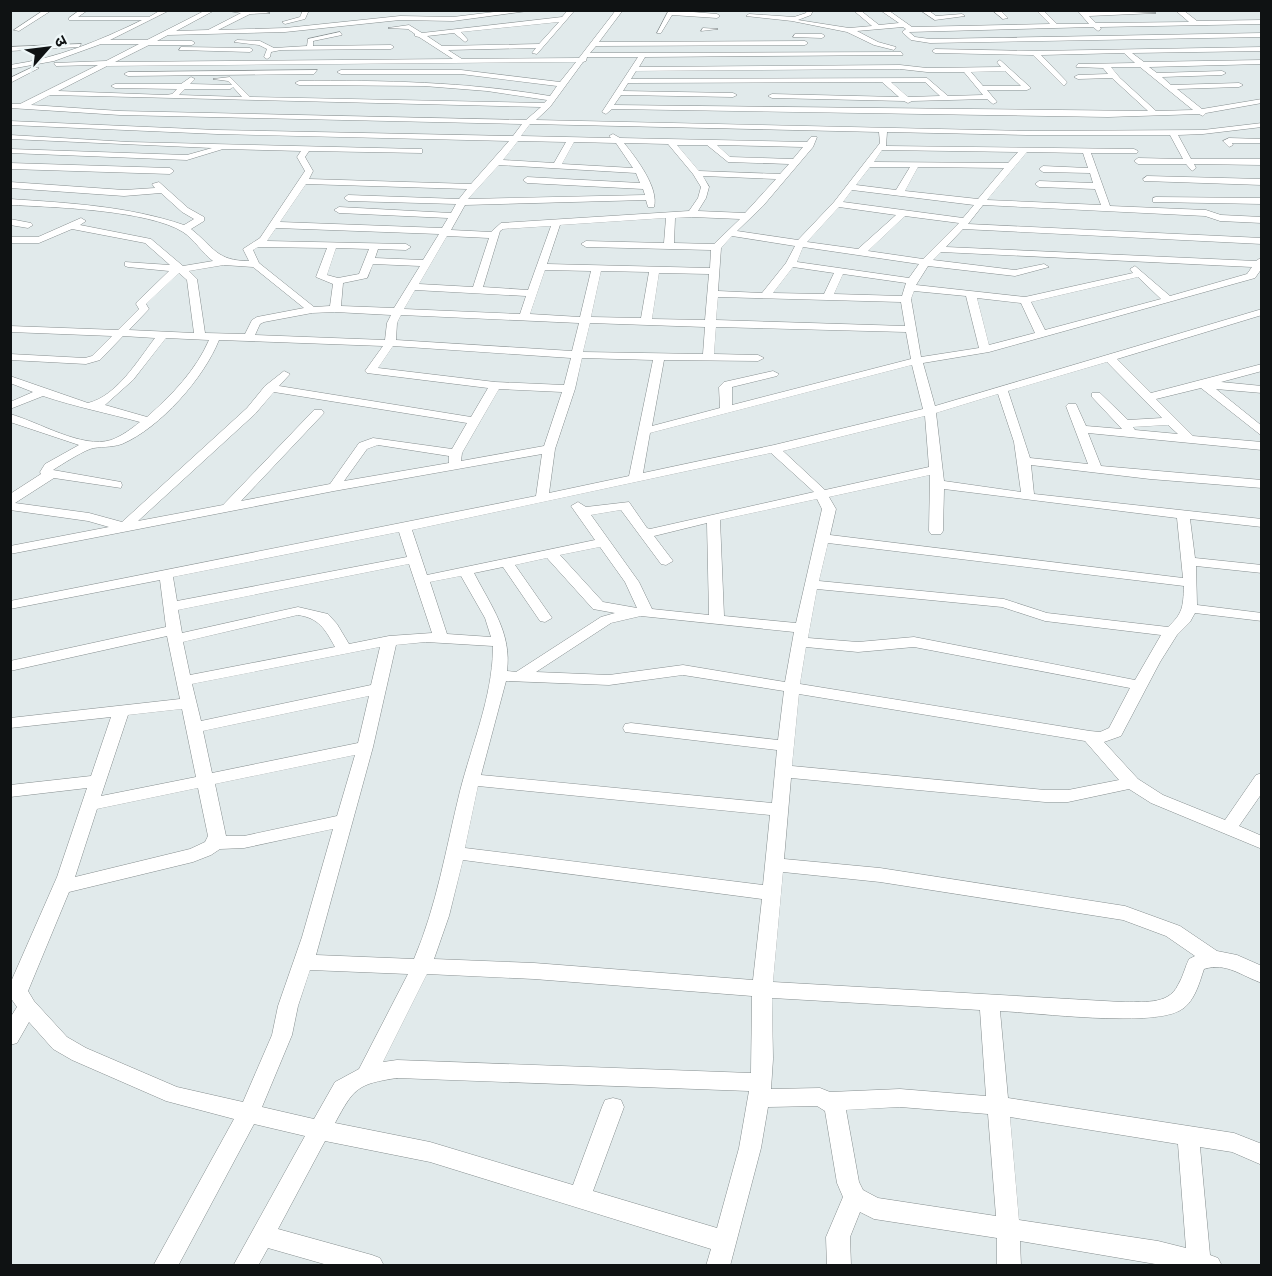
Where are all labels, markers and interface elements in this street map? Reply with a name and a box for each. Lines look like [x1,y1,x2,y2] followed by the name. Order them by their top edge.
[18,18,78,78] north arrow
[48,32,73,51] text: उ

